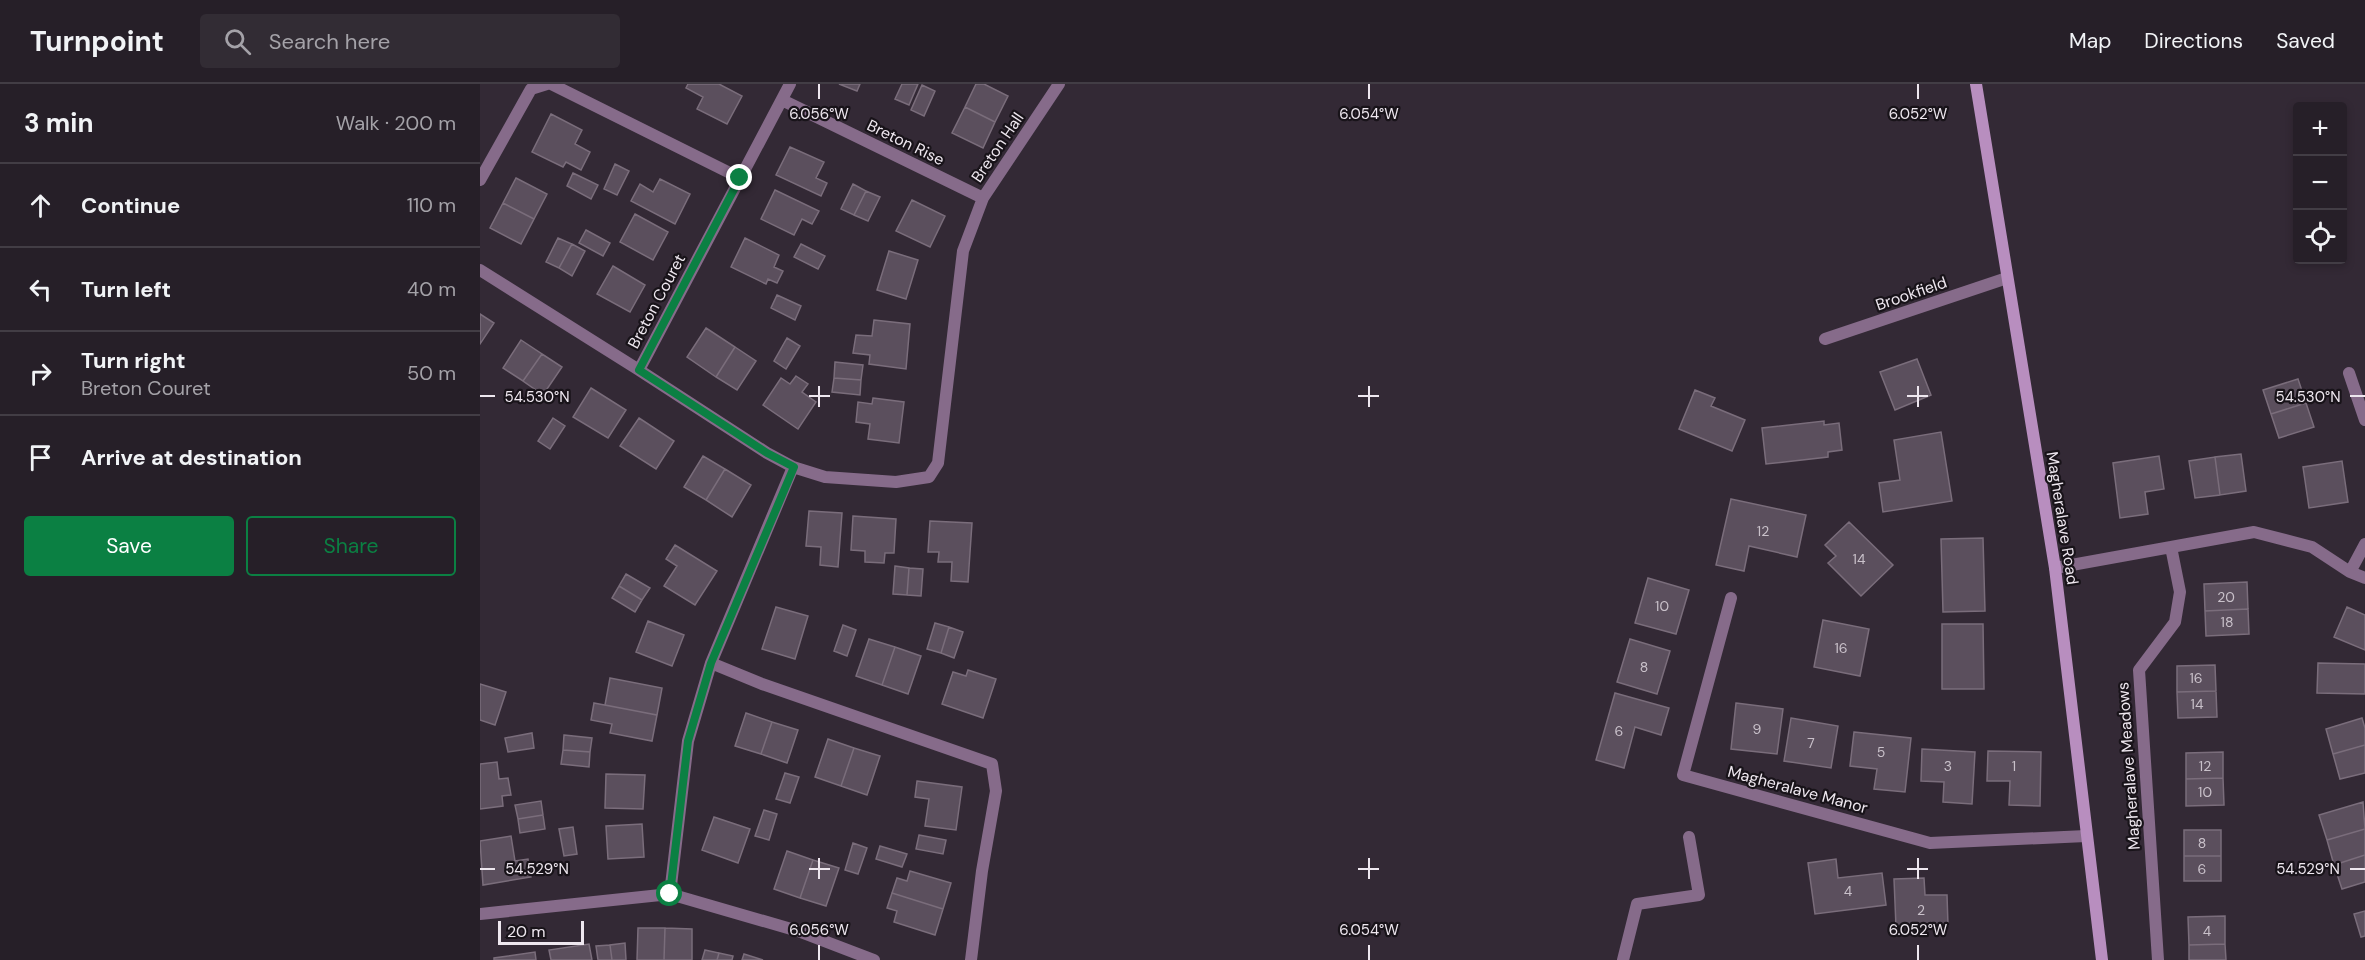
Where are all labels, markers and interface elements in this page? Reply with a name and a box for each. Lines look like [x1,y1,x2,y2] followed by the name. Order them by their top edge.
[200,14,620,68] search box
[30,23,164,60] text: Turnpoint
[221,25,254,58] icon: search
[269,27,390,56] text: Search here
[2069,27,2111,55] text: Map
[2144,27,2243,55] text: Directions
[2276,27,2335,55] text: Saved
[2293,102,2347,264] map controls
[2293,102,2347,156] button: +
[789,104,849,124] text: 6.056°W
[1339,104,1399,124] text: 6.054°W
[1889,104,1948,124] text: 6.052°W
[24,106,93,140] text: 3 min
[966,108,1028,186] street label: Breton Hall
[336,110,456,136] text: Walk · 200 m
[864,115,948,170] street label: Breton Rise
[2293,156,2347,210] button: −
[726,164,752,190] route end
[24,189,57,222] icon: ahead
[81,191,180,220] text: Continue
[407,192,456,218] text: 110 m
[2293,210,2347,264] button: locate
[623,250,690,352] street label: Breton Couret
[1873,271,1950,315] street label: Brookfield
[24,273,57,306] icon: left
[81,275,171,304] text: Turn left
[407,276,456,302] text: 40 m
[81,346,186,375] text: Turn right
[24,357,57,390] icon: right
[407,360,456,386] text: 50 m
[81,375,211,401] text: Breton Couret
[504,387,570,407] text: 54.530°N
[2275,387,2341,407] text: 54.530°N
[24,441,57,474] icon: arrive
[81,443,302,472] text: Arrive at destination
[2042,450,2083,586] street label: Magheralave Road
[24,516,234,576] button: Save
[246,516,456,576] button: Share
[1757,522,1769,540] house number: 12
[1853,550,1866,568] house number: 14
[2217,588,2235,606] house number: 20
[1655,597,1669,615] house number: 10
[2221,613,2233,631] house number: 18
[1834,639,1848,657] house number: 16
[1640,658,1648,676] house number: 8
[2189,669,2203,687] house number: 16
[2112,681,2145,851] street label: Magheralave Meadows
[2191,695,2204,713] house number: 14
[1753,720,1762,738] house number: 9
[1615,722,1623,740] house number: 6
[1807,734,1815,752] house number: 7
[1877,743,1885,761] house number: 5
[1944,757,1952,775] house number: 3
[2012,757,2016,775] house number: 1
[2199,757,2211,775] house number: 12
[1726,761,1870,818] street label: Magheralave Manor
[2198,783,2212,801] house number: 10
[2198,834,2206,852] house number: 8
[505,859,569,879] text: 54.529°N
[2276,859,2340,879] text: 54.529°N
[2198,860,2206,878] house number: 6
[656,880,682,906] route start
[1844,882,1853,900] house number: 4
[1917,901,1925,919] house number: 2
[498,918,584,946] scale bar
[789,920,849,940] text: 6.056°W
[1339,920,1399,940] text: 6.054°W
[1889,920,1948,940] text: 6.052°W
[507,921,546,942] text: 20 m
[2203,922,2212,940] house number: 4

